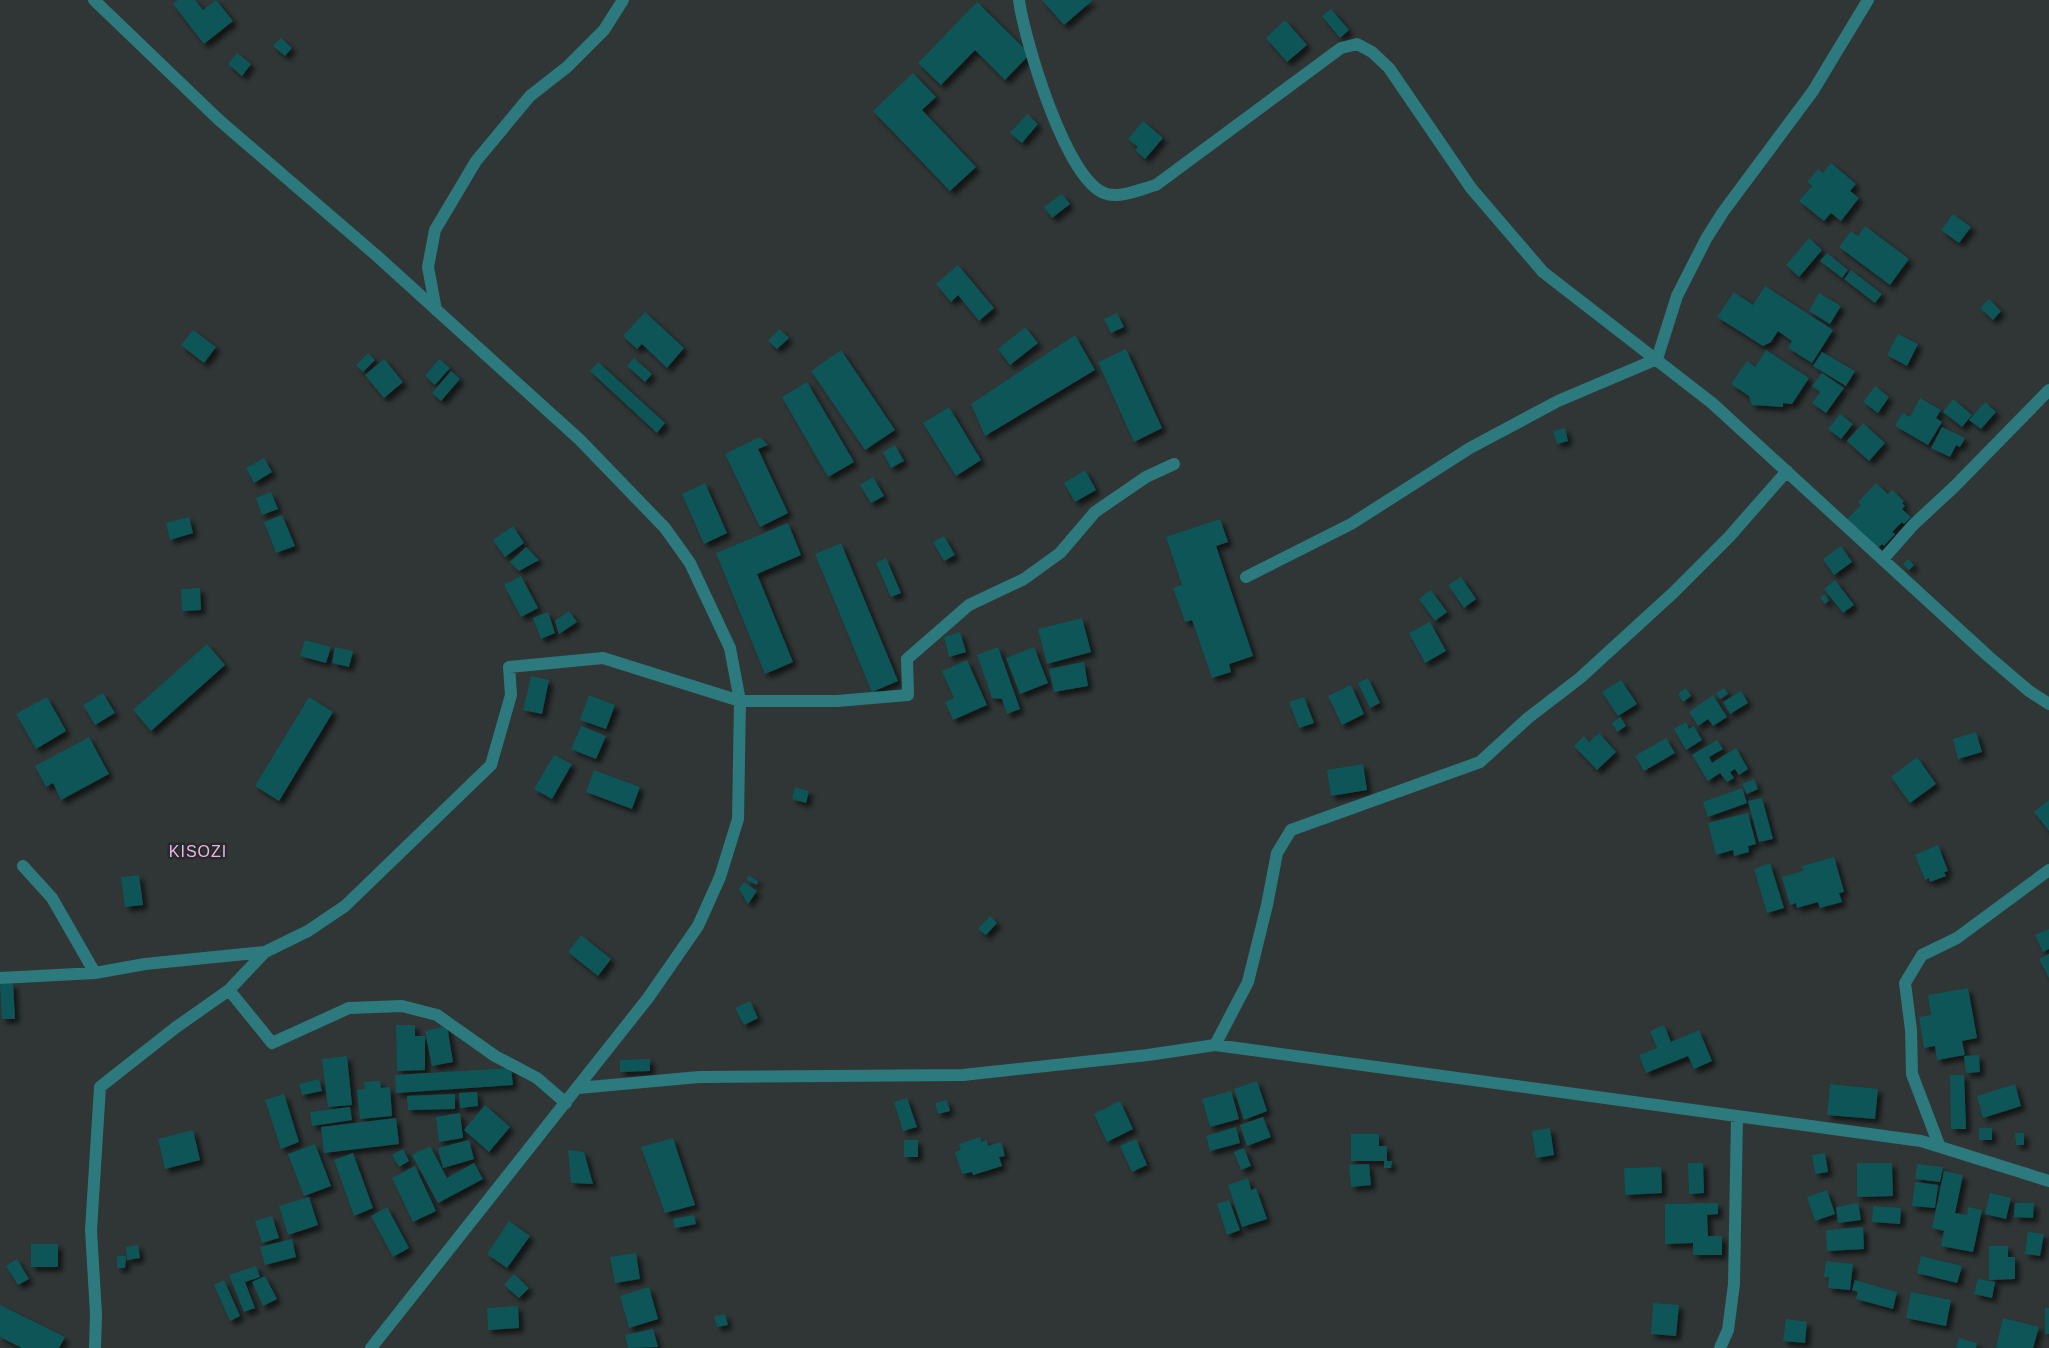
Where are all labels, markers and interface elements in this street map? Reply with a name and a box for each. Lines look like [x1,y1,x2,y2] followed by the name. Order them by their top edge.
[169,843,227,860] district label: KISOZI

